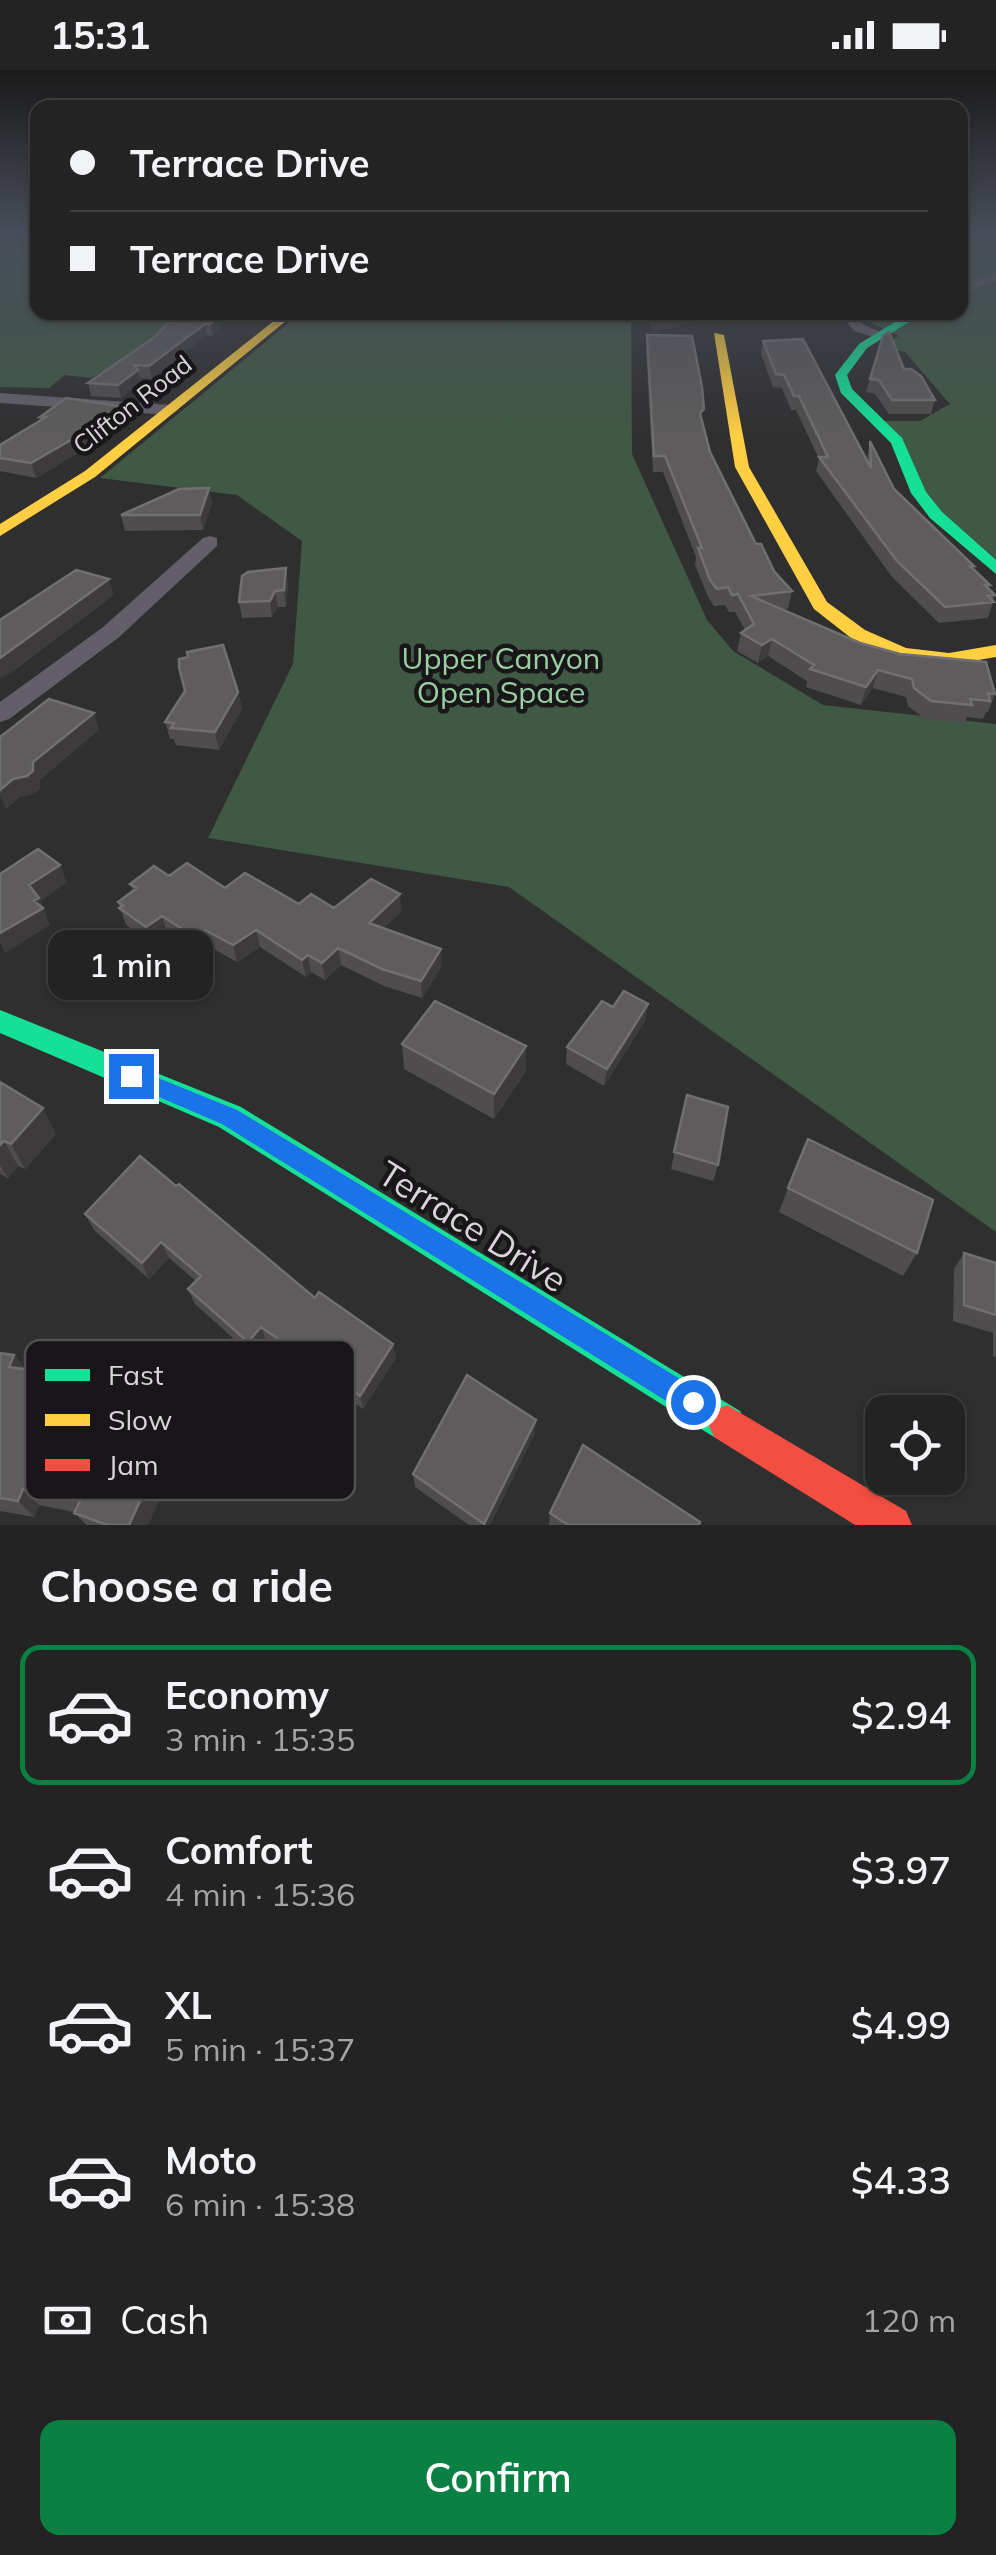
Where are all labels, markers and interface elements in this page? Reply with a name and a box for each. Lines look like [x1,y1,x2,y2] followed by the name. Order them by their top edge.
[50,11,151,59] text: 15:31
[130,139,370,187] text: Terrace Drive
[130,235,370,283] text: Terrace Drive
[66,348,198,460] street label: Clifton Road
[402,639,600,711] park label: Upper Canyon Open Space
[48,931,214,1001] callout: 1 min
[89,945,172,985] text: 1 min
[109,1054,154,1099] route end
[371,1151,575,1301] street label: Terrace Drive
[25,1340,355,1500] legend
[108,1357,164,1392] text: Fast
[671,1380,716,1425] route start
[865,1395,965,1495] map controls
[865,1395,965,1495] button: locate
[108,1402,172,1437] text: Slow
[108,1447,159,1482] text: Jam
[40,1557,333,1613] text: Choose a ride
[45,1670,135,1760] icon: car
[165,1671,329,1719] text: Economy
[851,1691,951,1739] text: $2.94
[165,1719,355,1759] text: 3 min · 15:35
[45,1825,135,1915] icon: car
[165,1826,313,1874] text: Comfort
[851,1846,951,1894] text: $3.97
[165,1874,355,1914] text: 4 min · 15:36
[45,1980,135,2070] icon: car
[165,1981,212,2029] text: XL
[851,2001,951,2049] text: $4.99
[165,2029,355,2069] text: 5 min · 15:37
[45,2135,135,2225] icon: car
[165,2136,257,2184] text: Moto
[851,2156,951,2204] text: $4.33
[165,2184,355,2224] text: 6 min · 15:38
[40,2293,95,2348] icon: cash
[120,2296,209,2344] text: Cash
[862,2300,956,2340] text: 120 m
[40,2420,956,2535] button: Confirm

